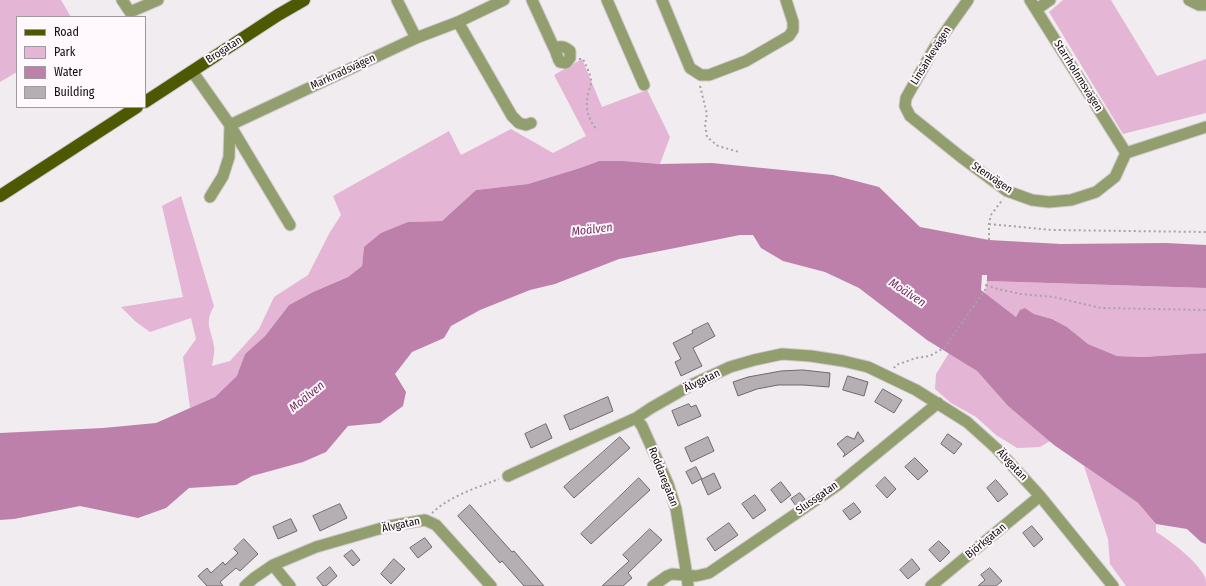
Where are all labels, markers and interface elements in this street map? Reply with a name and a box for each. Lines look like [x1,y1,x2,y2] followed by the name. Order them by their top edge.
[16,16,146,108] legend
[54,25,79,39] text: Road
[908,25,954,87] street label: Linsänkevägen
[203,33,245,67] street label: Brogatan
[1051,38,1105,114] street label: Starrholnmsvägen
[54,45,75,59] text: Park
[308,51,378,93] street label: Marknadsvägen
[54,65,82,79] text: Water
[54,85,94,99] text: Building
[969,160,1015,196] street label: Stenvägen
[571,220,613,240] water label: Moälven
[886,276,928,310] water label: Moälven
[682,367,722,395] street label: Älvgatan
[286,378,328,416] water label: Moälven
[645,445,681,509] street label: Roddaregatan
[994,446,1030,484] street label: Älvgatan
[793,479,841,517] street label: Slussgatan
[381,515,421,535] street label: Älvgatan
[963,521,1009,561] street label: Björkgatan

